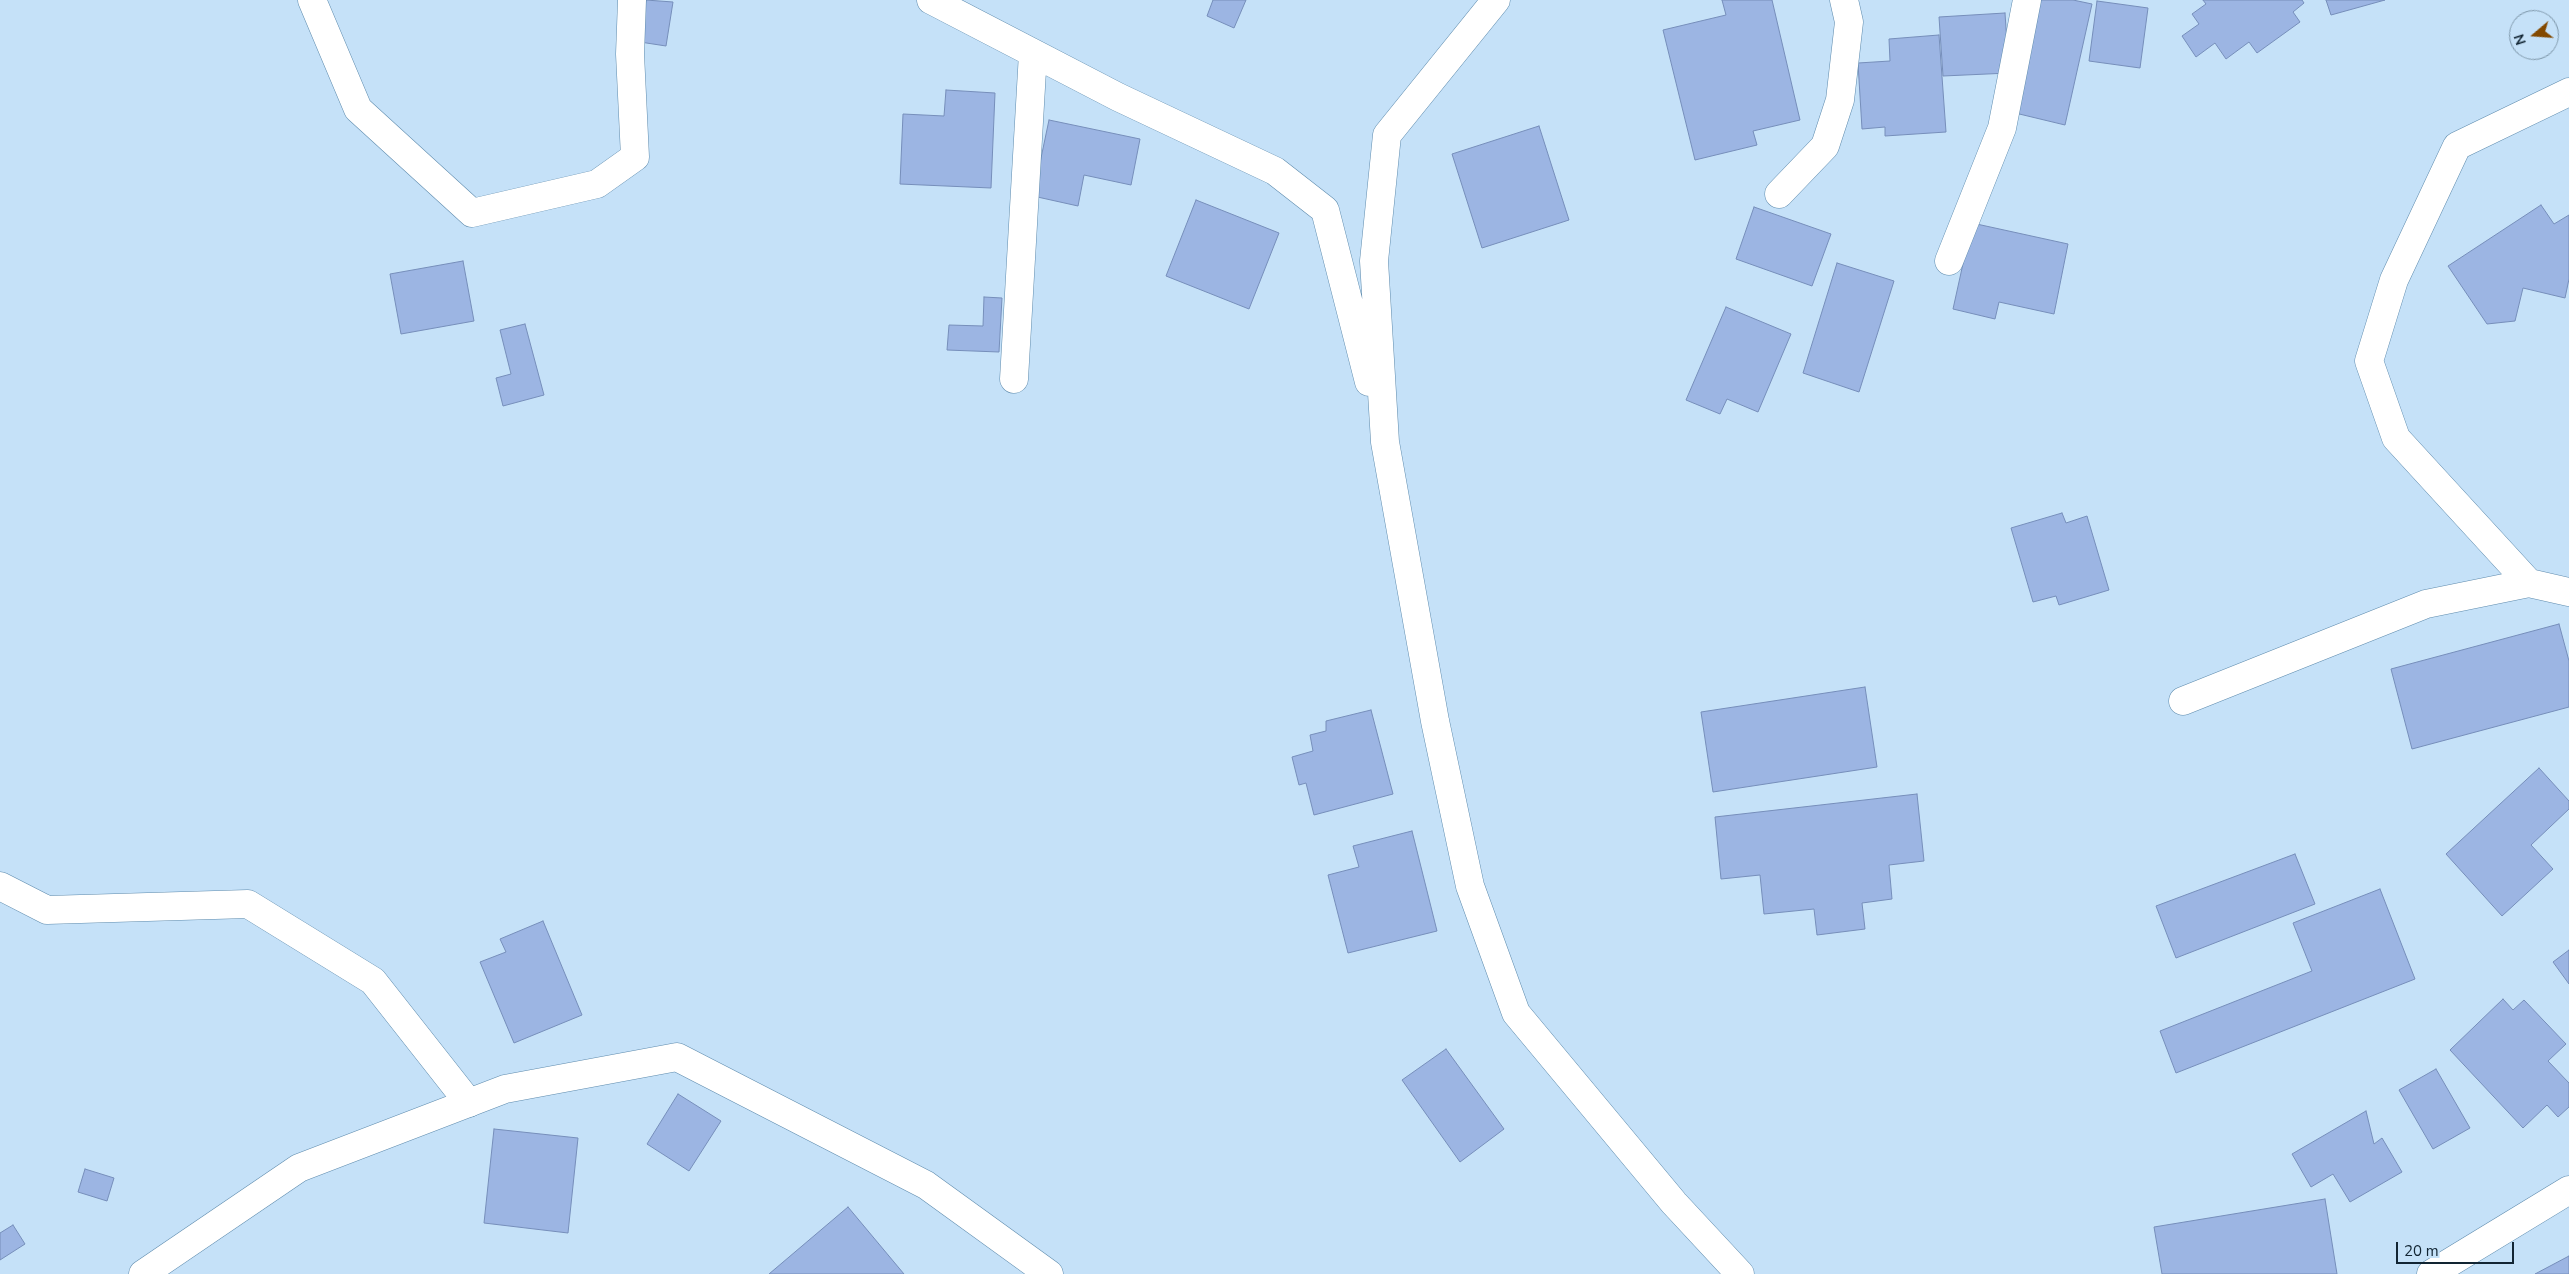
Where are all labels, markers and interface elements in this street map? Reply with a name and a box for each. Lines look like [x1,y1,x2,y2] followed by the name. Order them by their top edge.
[2509,10,2559,60] north arrow
[2510,32,2531,47] text: N
[2399,1232,2516,1264] scale bar
[2404,1241,2439,1261] text: 20 m

